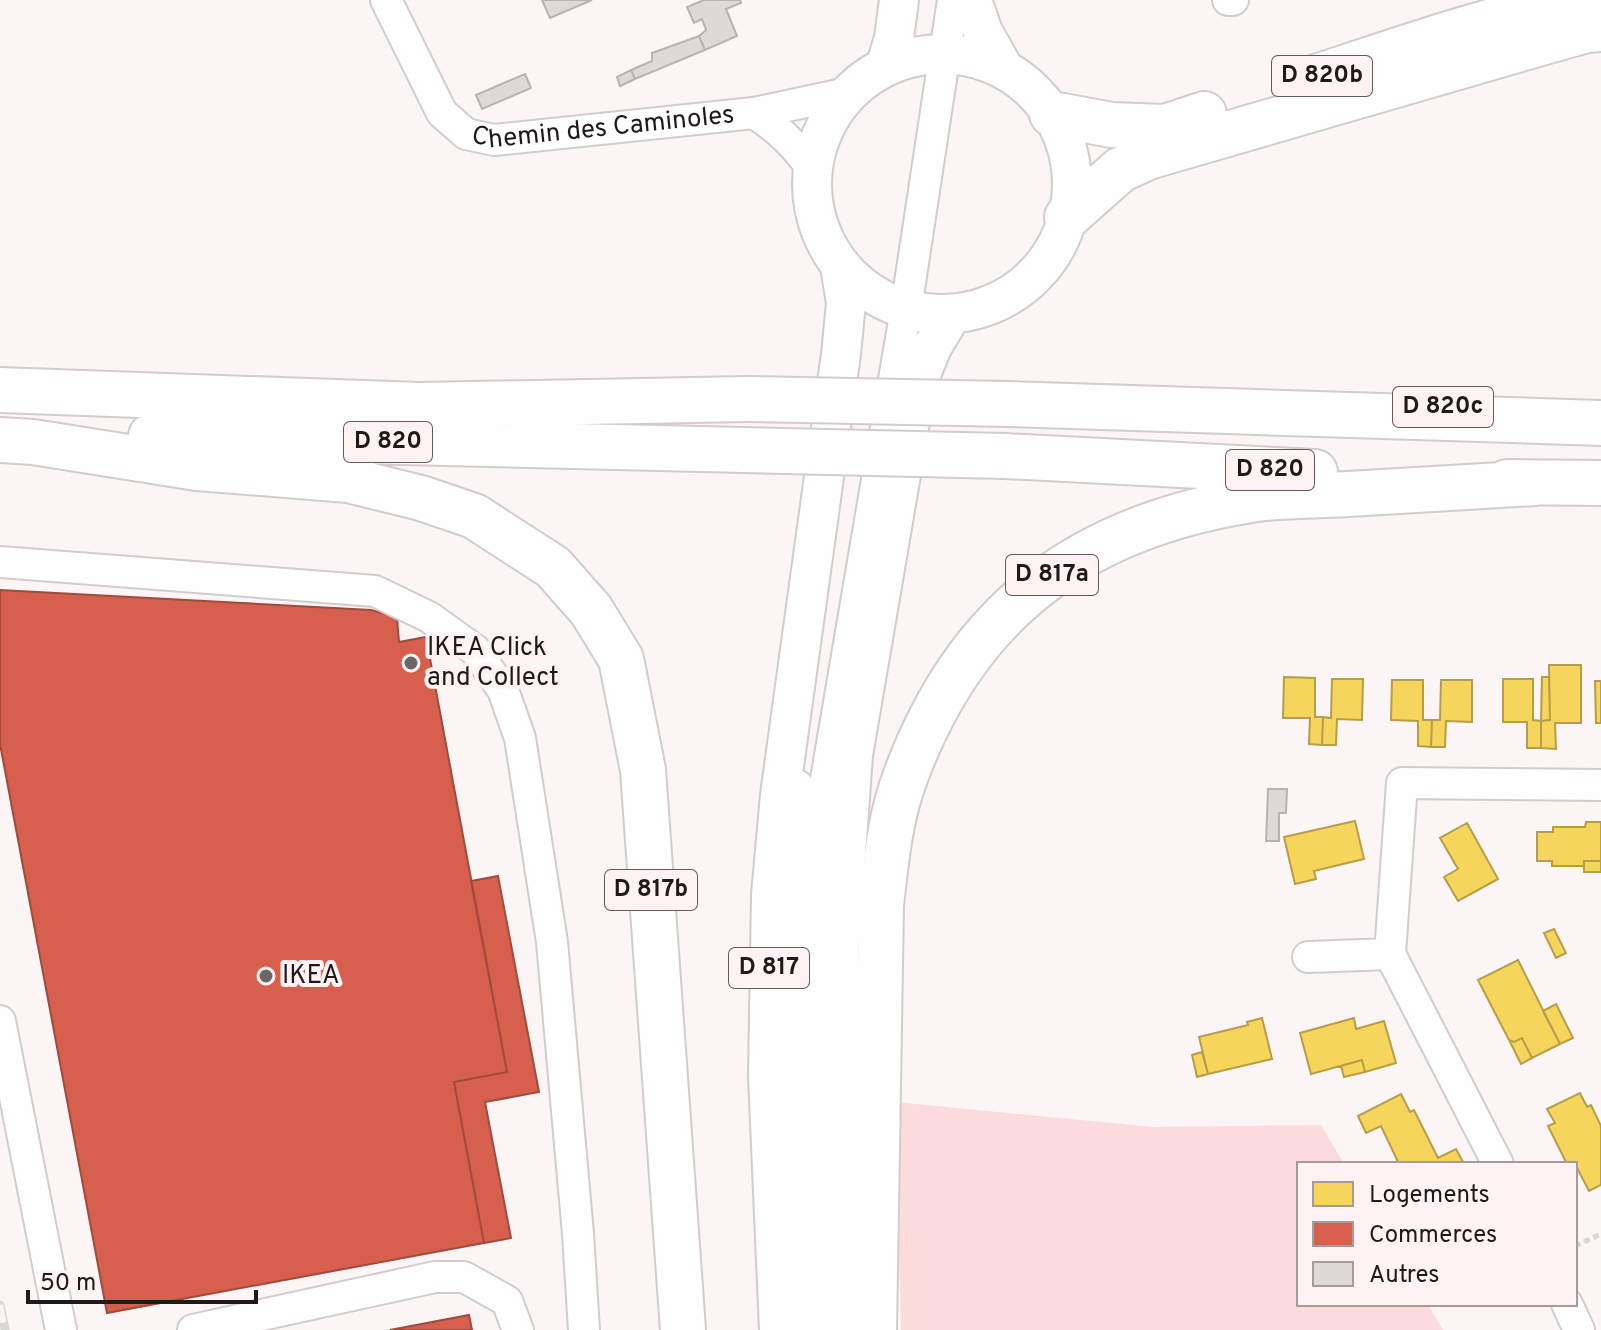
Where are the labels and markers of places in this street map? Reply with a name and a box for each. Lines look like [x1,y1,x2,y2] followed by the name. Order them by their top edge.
[427,632,559,695] place label: IKEA Click and Collect
[402,654,420,672] marker: IKEA Click and Collect
[282,960,340,993] place label: IKEA
[257,967,275,985] marker: IKEA

